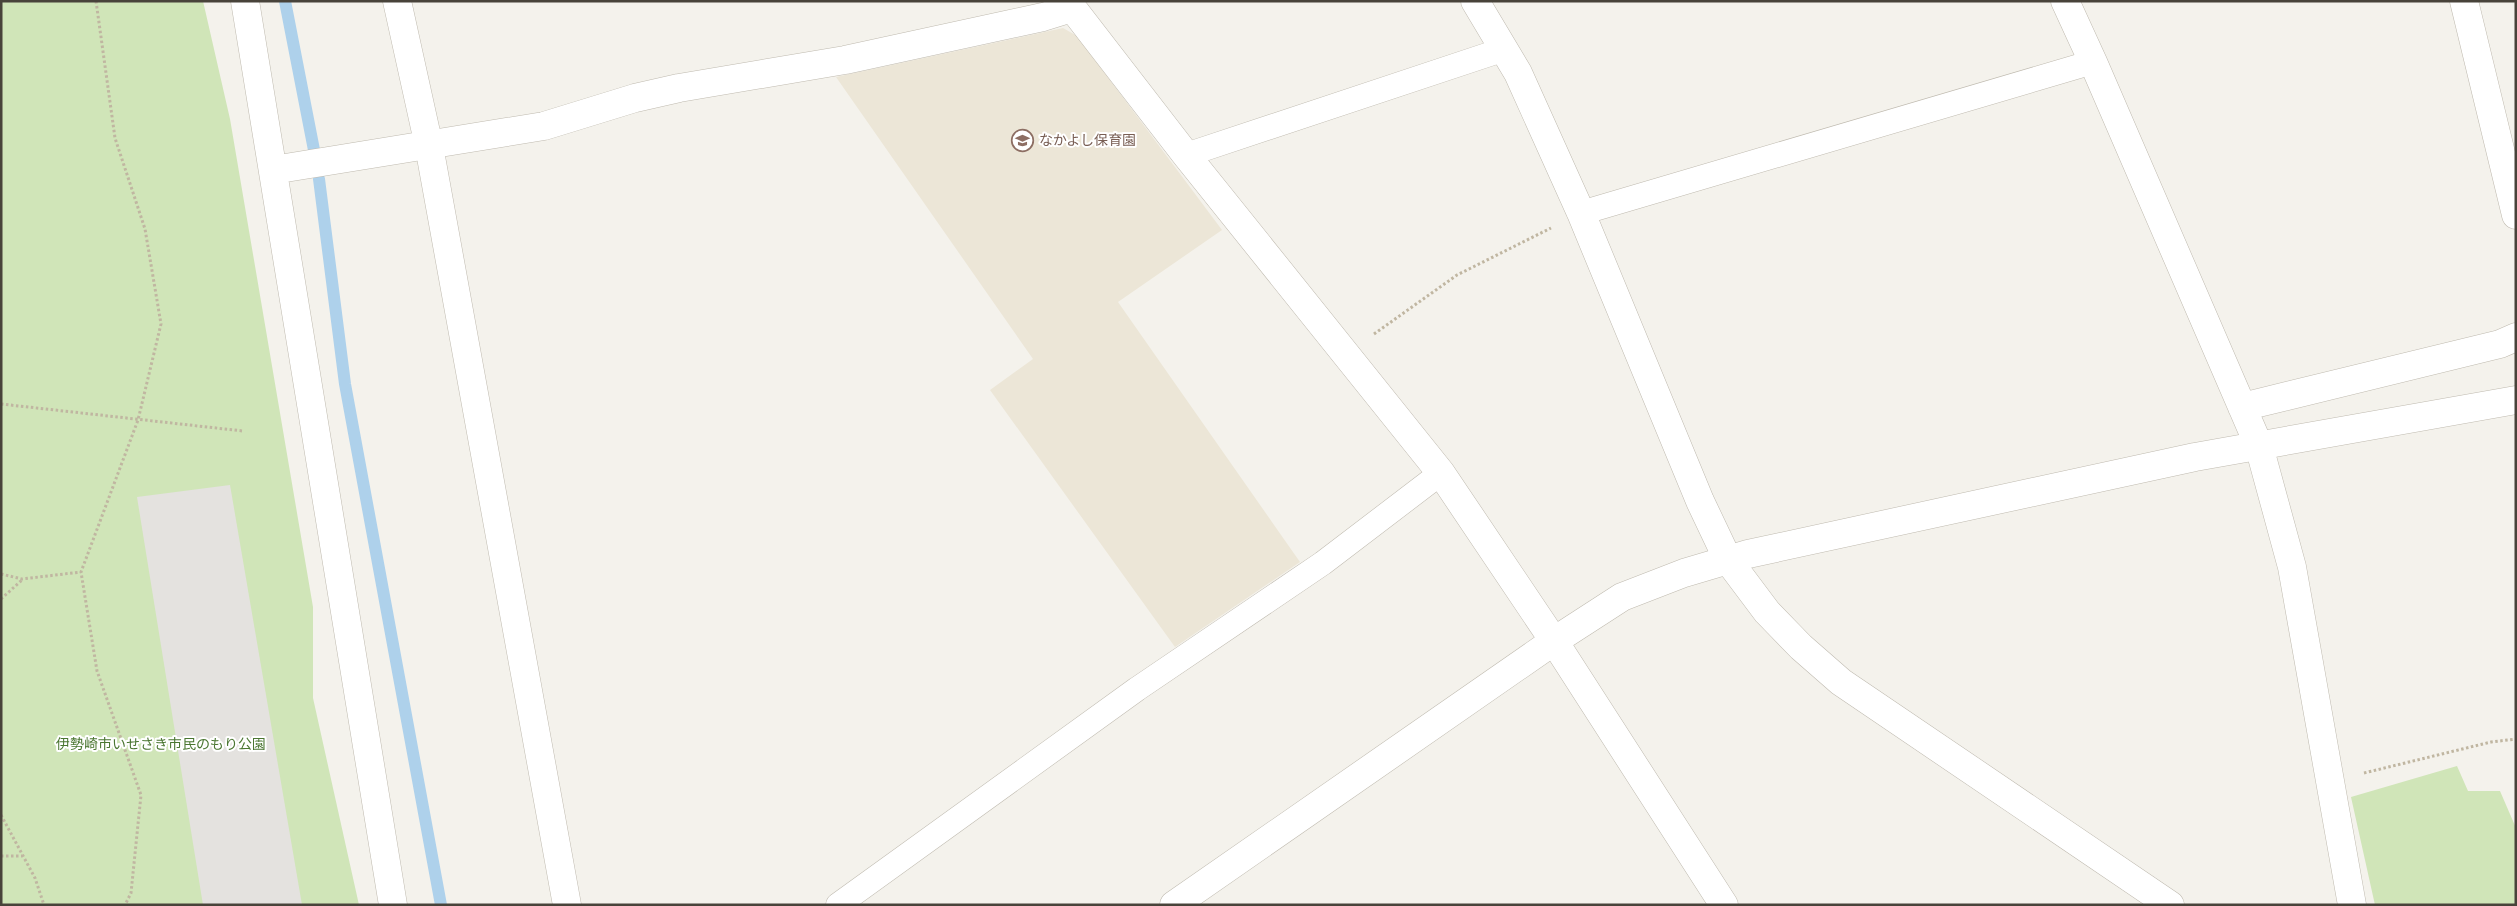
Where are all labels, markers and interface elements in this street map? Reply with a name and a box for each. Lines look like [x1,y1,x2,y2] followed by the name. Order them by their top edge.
[1011,128,1035,152] school or university icon: なかよし保育園
[1039,132,1136,149] place label: なかよし保育園
[56,736,266,753] park label: 伊勢崎市いせさき市民のもり公園

